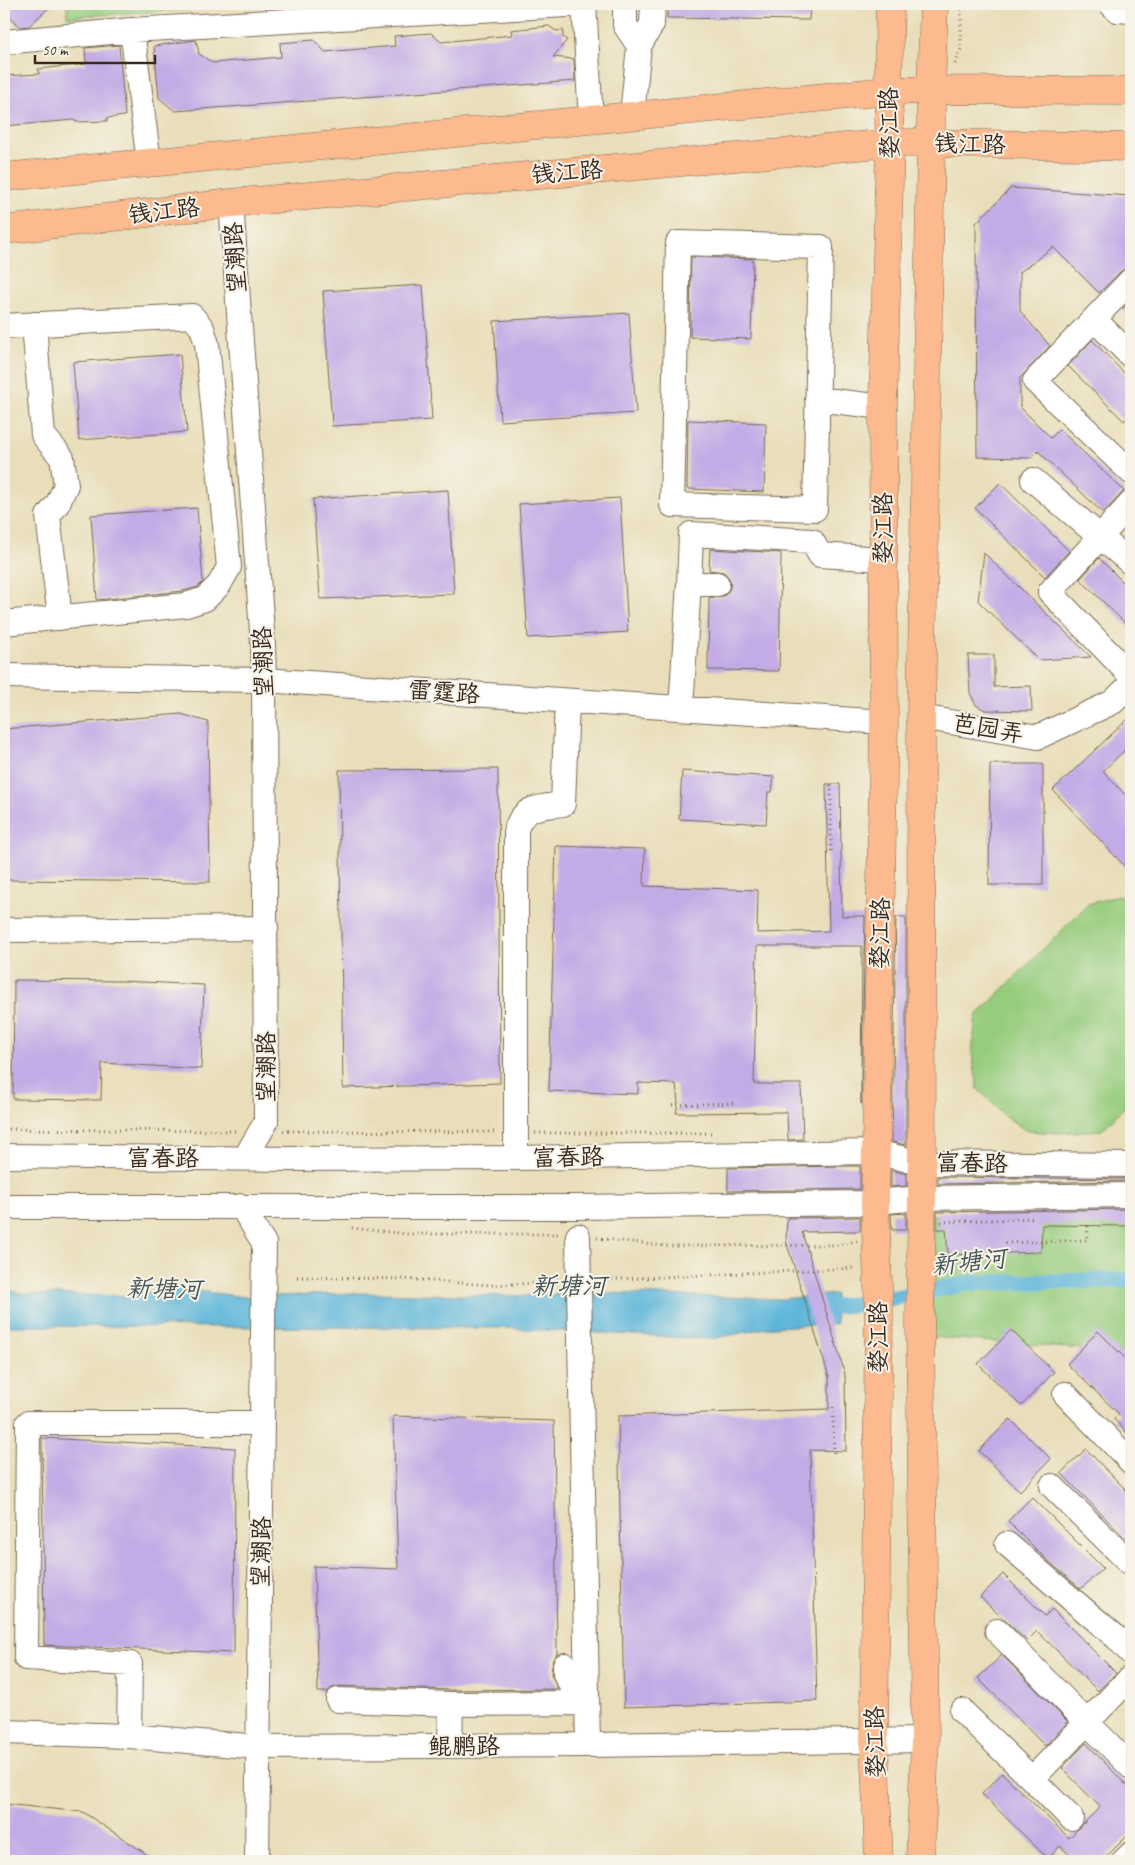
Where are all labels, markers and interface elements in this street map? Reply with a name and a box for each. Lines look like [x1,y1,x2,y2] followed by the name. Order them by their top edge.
[35,32,155,64] scale bar
[42,41,69,60] text: 50 m
[873,87,905,159] street label: 婺江路
[934,128,1006,160] street label: 钱江路
[530,154,604,190] street label: 钱江路
[126,192,202,230] street label: 钱江路
[218,221,252,295] street label: 望潮路
[868,492,898,564] street label: 婺江路
[247,625,279,699] street label: 望潮路
[407,675,481,709] street label: 雷霆路
[950,707,1026,749] street label: 芭园弄
[864,897,896,969] street label: 婺江路
[251,1031,281,1103] street label: 望潮路
[532,1141,604,1173] street label: 富春路
[127,1143,199,1173] street label: 富春路
[936,1147,1008,1179] street label: 富春路
[930,1242,1012,1282] water label: 新塘河
[531,1270,610,1302] water label: 新塘河
[126,1272,206,1306] water label: 新塘河
[863,1301,893,1373] street label: 婺江路
[245,1516,277,1588] street label: 望潮路
[859,1706,891,1778] street label: 婺江路
[428,1731,500,1761] street label: 鲲鹏路

